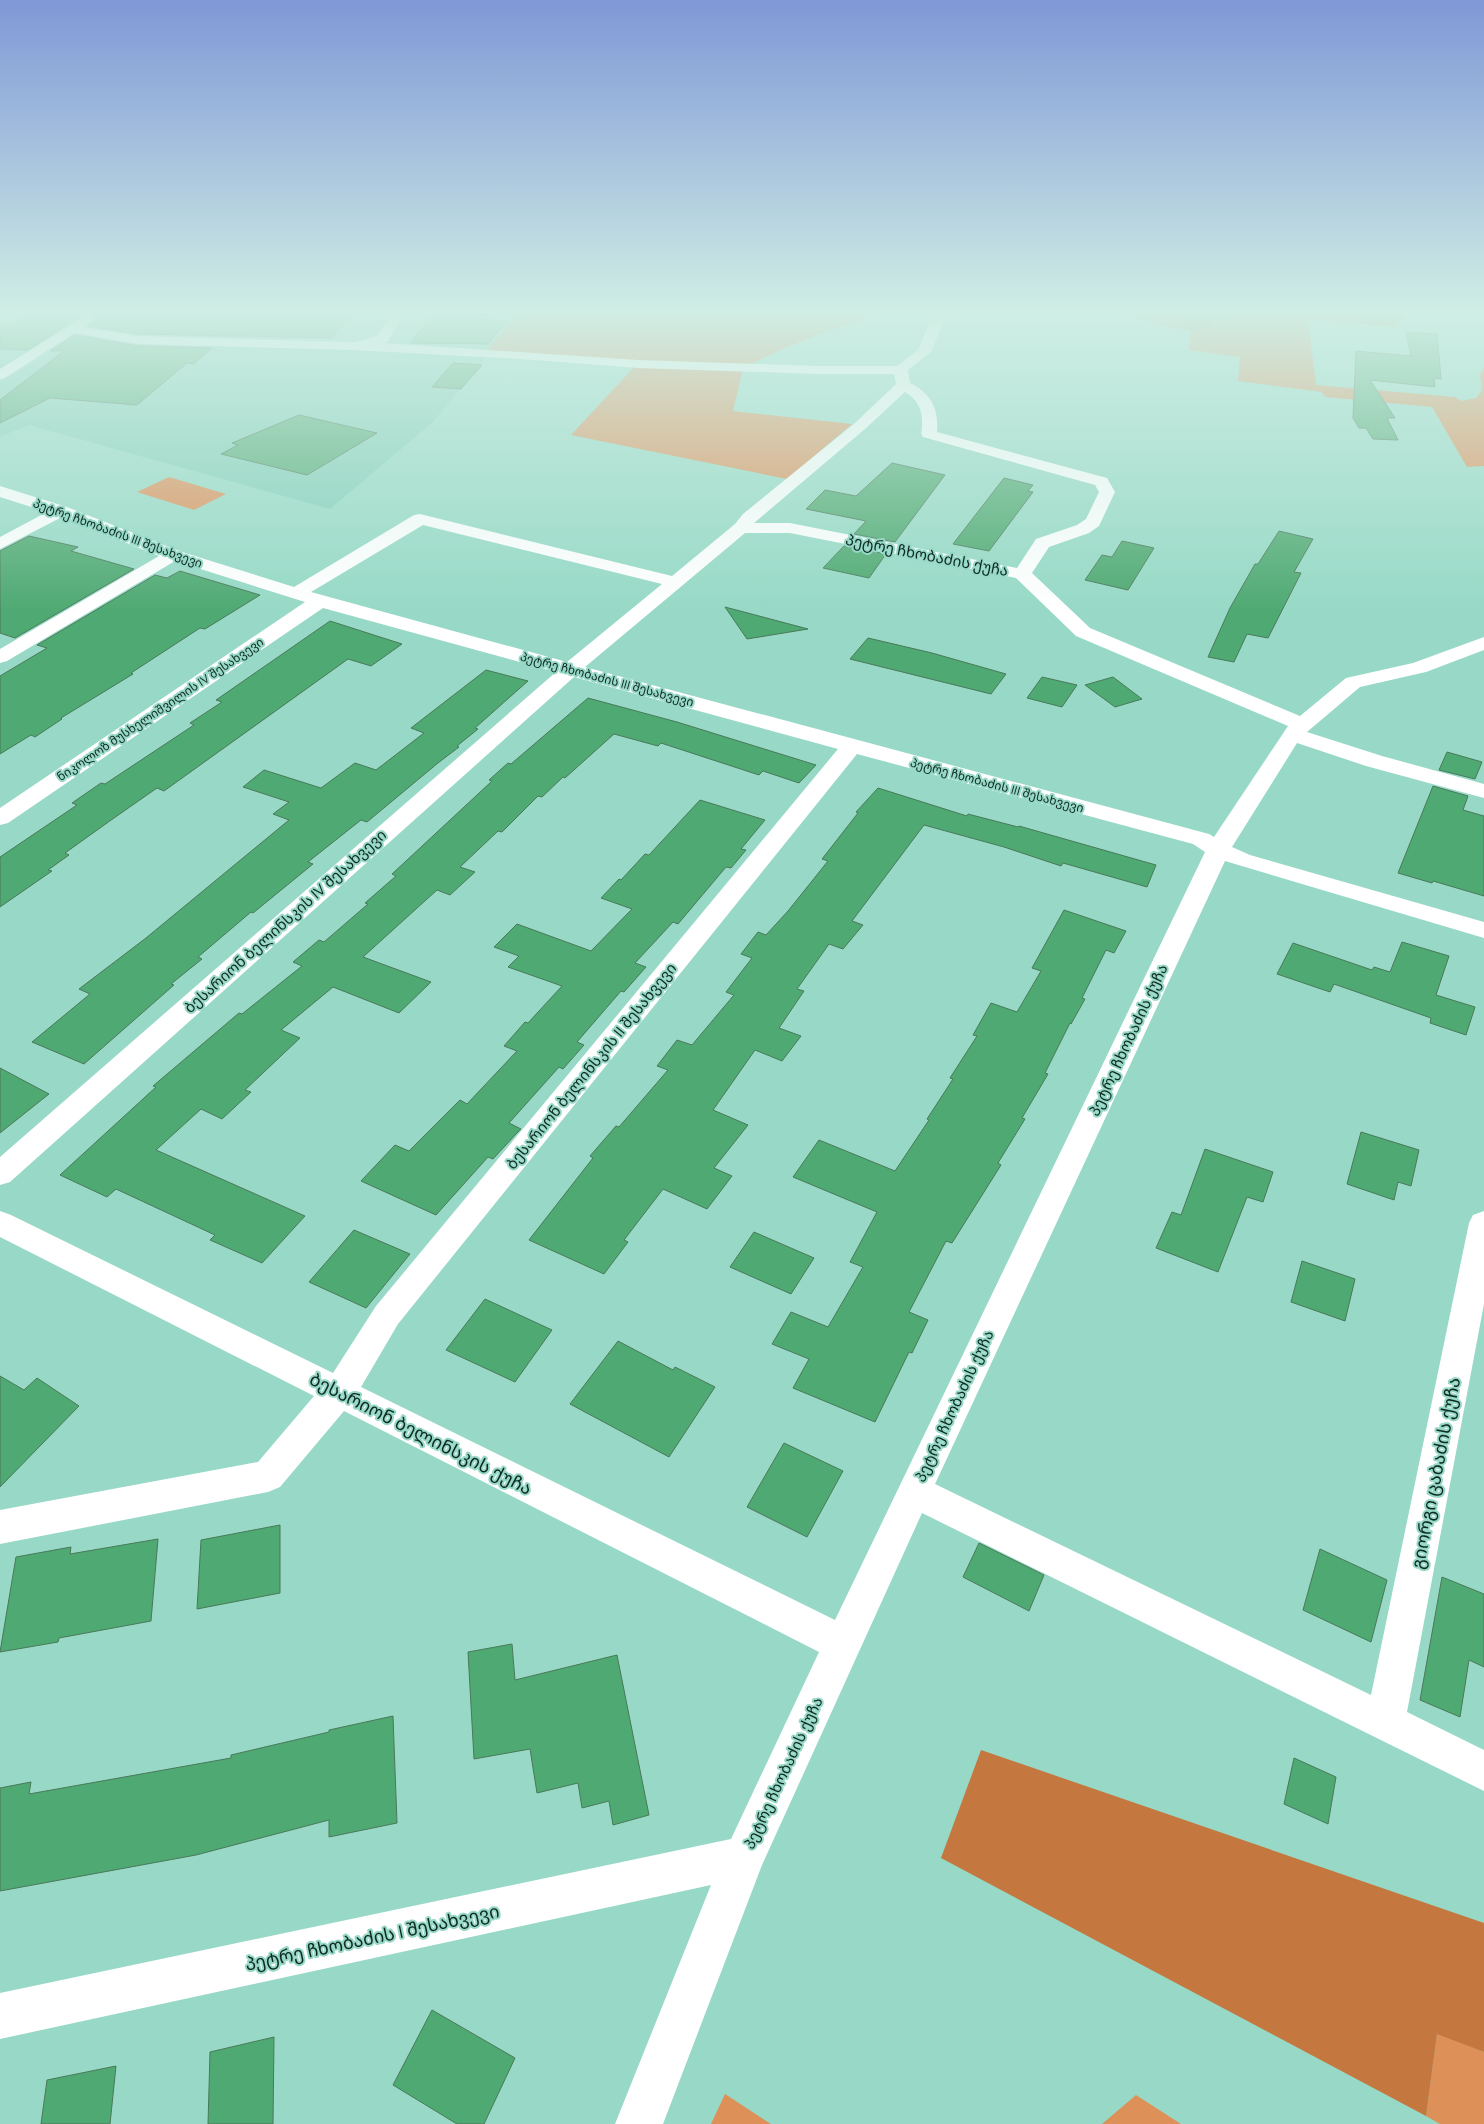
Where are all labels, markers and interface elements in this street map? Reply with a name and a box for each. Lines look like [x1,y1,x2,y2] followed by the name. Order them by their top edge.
[31,496,204,571] street label: პეტრე ჩხობაძის III შესახვევი
[844,531,1010,580] street label: პეტრე ჩხობაძის ქუჩა
[54,635,267,785] street label: ნიკოლოზ მუსხელიშვილის IV შესახვევი
[519,650,695,709] street label: პეტრე ჩხობაძის III შესახვევი
[909,756,1085,815] street label: პეტრე ჩხობაძის III შესახვევი
[181,826,390,1017] street label: ბესარიონ ბელინსკის IV შესახვევი
[503,960,680,1173] street label: ბესარიონ ბელინსკის II შესახვევი
[1085,961,1172,1119] street label: პეტრე ჩხობაძის ქუჩა
[911,1327,998,1485] street label: პეტრე ჩხობაძის ქუჩა
[306,1368,535,1500] street label: ბესარიონ ბელინსკის ქუჩა
[1407,1375,1465,1571] street label: გიორგი ცაბაძის ქუჩა
[740,1694,827,1852] street label: პეტრე ჩხობაძის ქუჩა
[243,1900,501,1976] street label: პეტრე ჩხობაძის I შესახვევი

